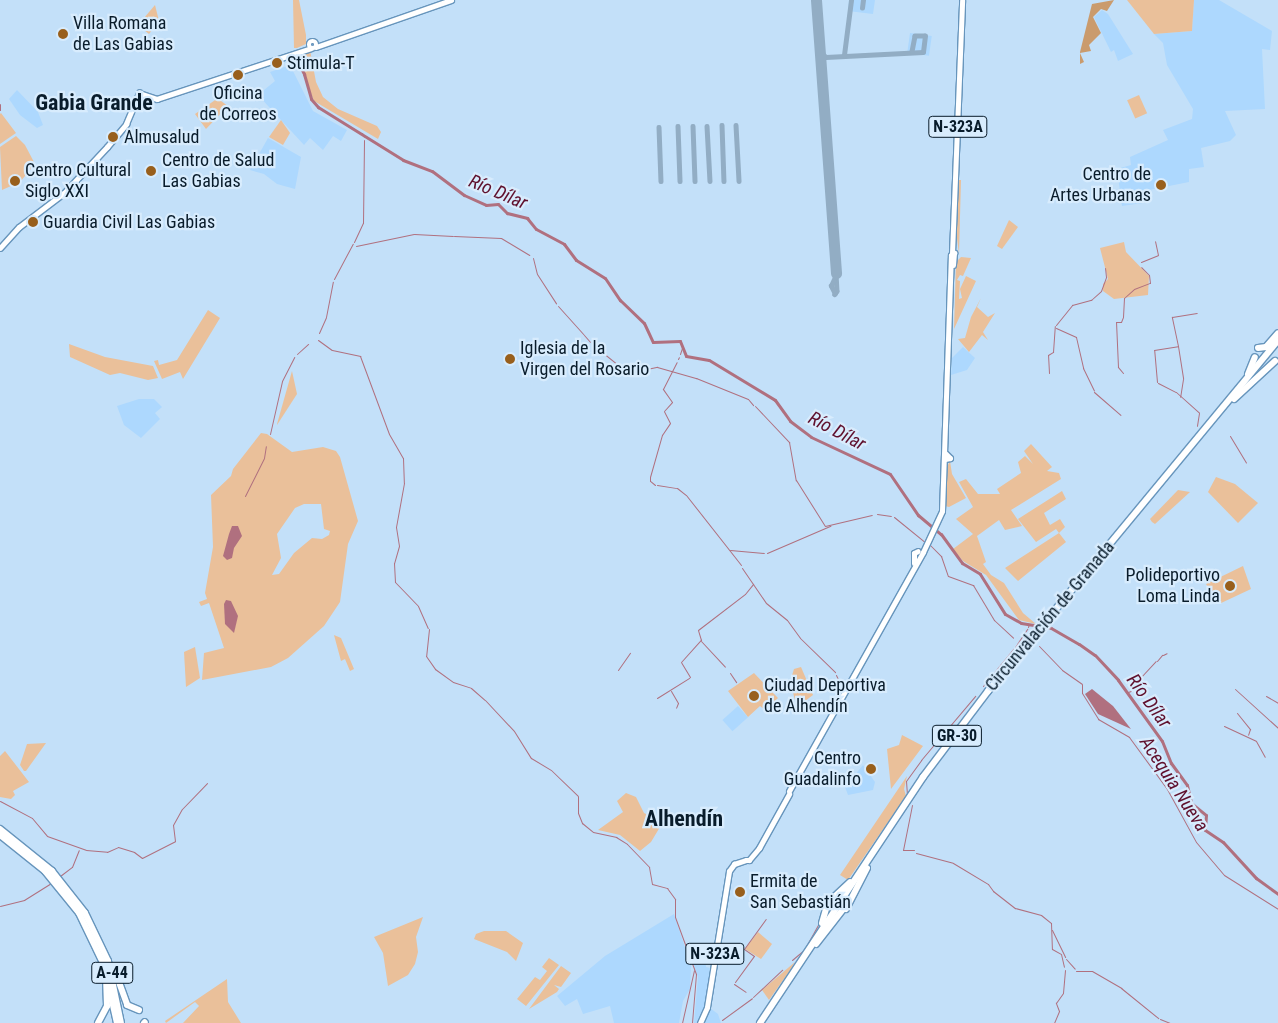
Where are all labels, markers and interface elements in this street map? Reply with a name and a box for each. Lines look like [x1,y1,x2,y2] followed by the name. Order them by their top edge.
[73,13,173,56] place label: Villa Romana de Las Gabias
[57,28,69,40] marker: Villa Romana de Las Gabias
[287,52,355,74] place label: Stimula-T
[271,57,283,69] marker: Stimula-T
[232,69,244,81] marker: Oficina de Correos
[199,83,277,126] place label: Oficina de Correos
[35,90,153,116] district label: Gabia Grande
[928,114,988,140] road number: N-323A
[124,126,199,148] place label: Almusalud
[106,130,120,144] marker: Almusalud
[162,150,274,192] place label: Centro de Salud Las Gabias
[25,160,131,202] place label: Centro Cultural Siglo XXI
[144,164,158,178] marker: Centro de Salud Las Gabias
[1050,164,1151,206] place label: Centro de Artes Urbanas
[465,170,531,214] water label: Río Dílar
[9,175,21,187] marker: Centro Cultural Siglo XXI
[1155,179,1167,191] marker: Centro de Artes Urbanas
[43,211,215,233] place label: Guardia Civil Las Gabias
[27,216,39,228] marker: Guardia Civil Las Gabias
[520,338,649,380] place label: Iglesia de la Virgen del Rosario
[504,353,516,365] marker: Iglesia de la Virgen del Rosario
[805,407,869,455] water label: Río Dílar
[981,536,1119,696] street label: Circunvalación de Granada
[1126,565,1220,608] place label: Polideportivo Loma Linda
[1224,580,1236,592] marker: Polideportivo Loma Linda
[1122,670,1176,732] water label: Río Dílar
[764,675,886,718] place label: Ciudad Deportiva de Alhendín
[748,690,760,702] marker: Ciudad Deportiva de Alhendín
[931,722,983,749] road number: GR-30
[1135,732,1213,836] water label: Acequia Nueva
[784,748,861,791] place label: Centro Guadalinfo
[865,763,877,775] marker: Centro Guadalinfo
[645,806,723,832] district label: Alhendín
[750,871,851,914] place label: Ermita de San Sebastián
[734,886,746,898] marker: Ermita de San Sebastián
[685,941,745,968] road number: N-323A
[91,960,133,986] road number: A-44

